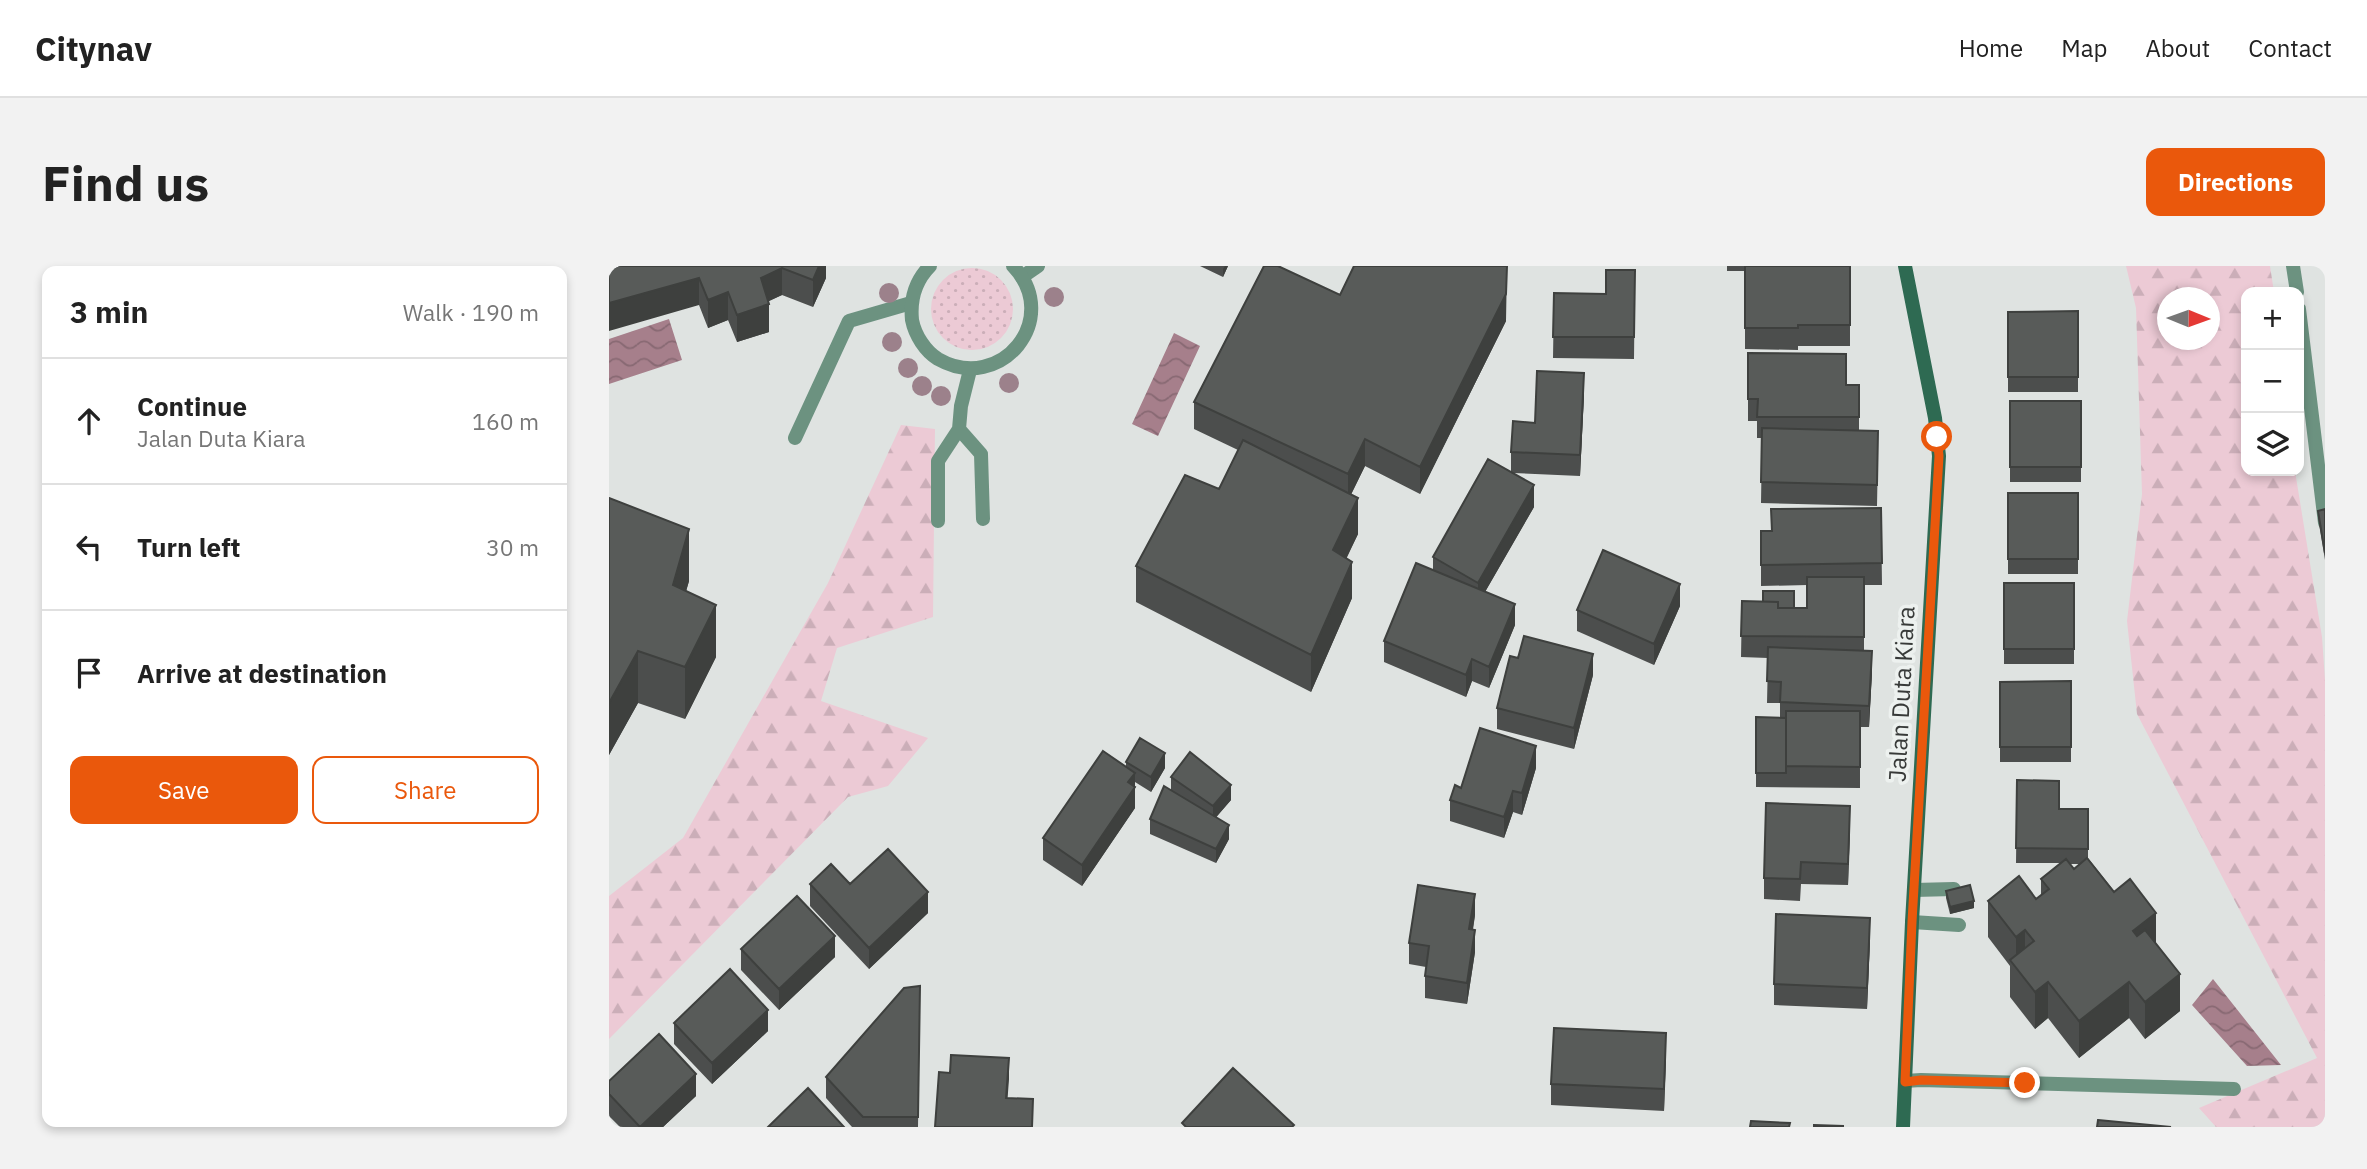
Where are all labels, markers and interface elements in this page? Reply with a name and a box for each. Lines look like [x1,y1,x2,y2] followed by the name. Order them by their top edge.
[35,27,152,70] text: Citynav
[1959,32,2023,64] text: Home
[2061,32,2107,64] text: Map
[2145,32,2210,64] text: About
[2248,32,2332,64] text: Contact
[2146,148,2325,216] button: Directions
[42,151,209,214] text: Find us
[2157,287,2220,350] north arrow
[2241,287,2304,476] map controls
[2241,287,2304,350] button: +
[70,292,148,331] text: 3 min
[403,297,539,327] text: Walk · 190 m
[2241,350,2304,413] button: −
[137,389,247,423] text: Continue
[70,402,108,440] icon: ahead
[472,406,539,436] text: 160 m
[2241,413,2304,476] button: layers
[1921,421,1952,452] route start
[137,423,306,453] text: Jalan Duta Kiara
[70,528,108,566] icon: left
[137,530,240,564] text: Turn left
[486,532,539,562] text: 30 m
[1880,605,1922,783] street label: Jalan Duta Kiara
[70,654,108,692] icon: arrive
[137,656,387,690] text: Arrive at destination
[70,756,298,824] button: Save
[312,756,539,824] button: Share
[2009,1067,2040,1098] route end

